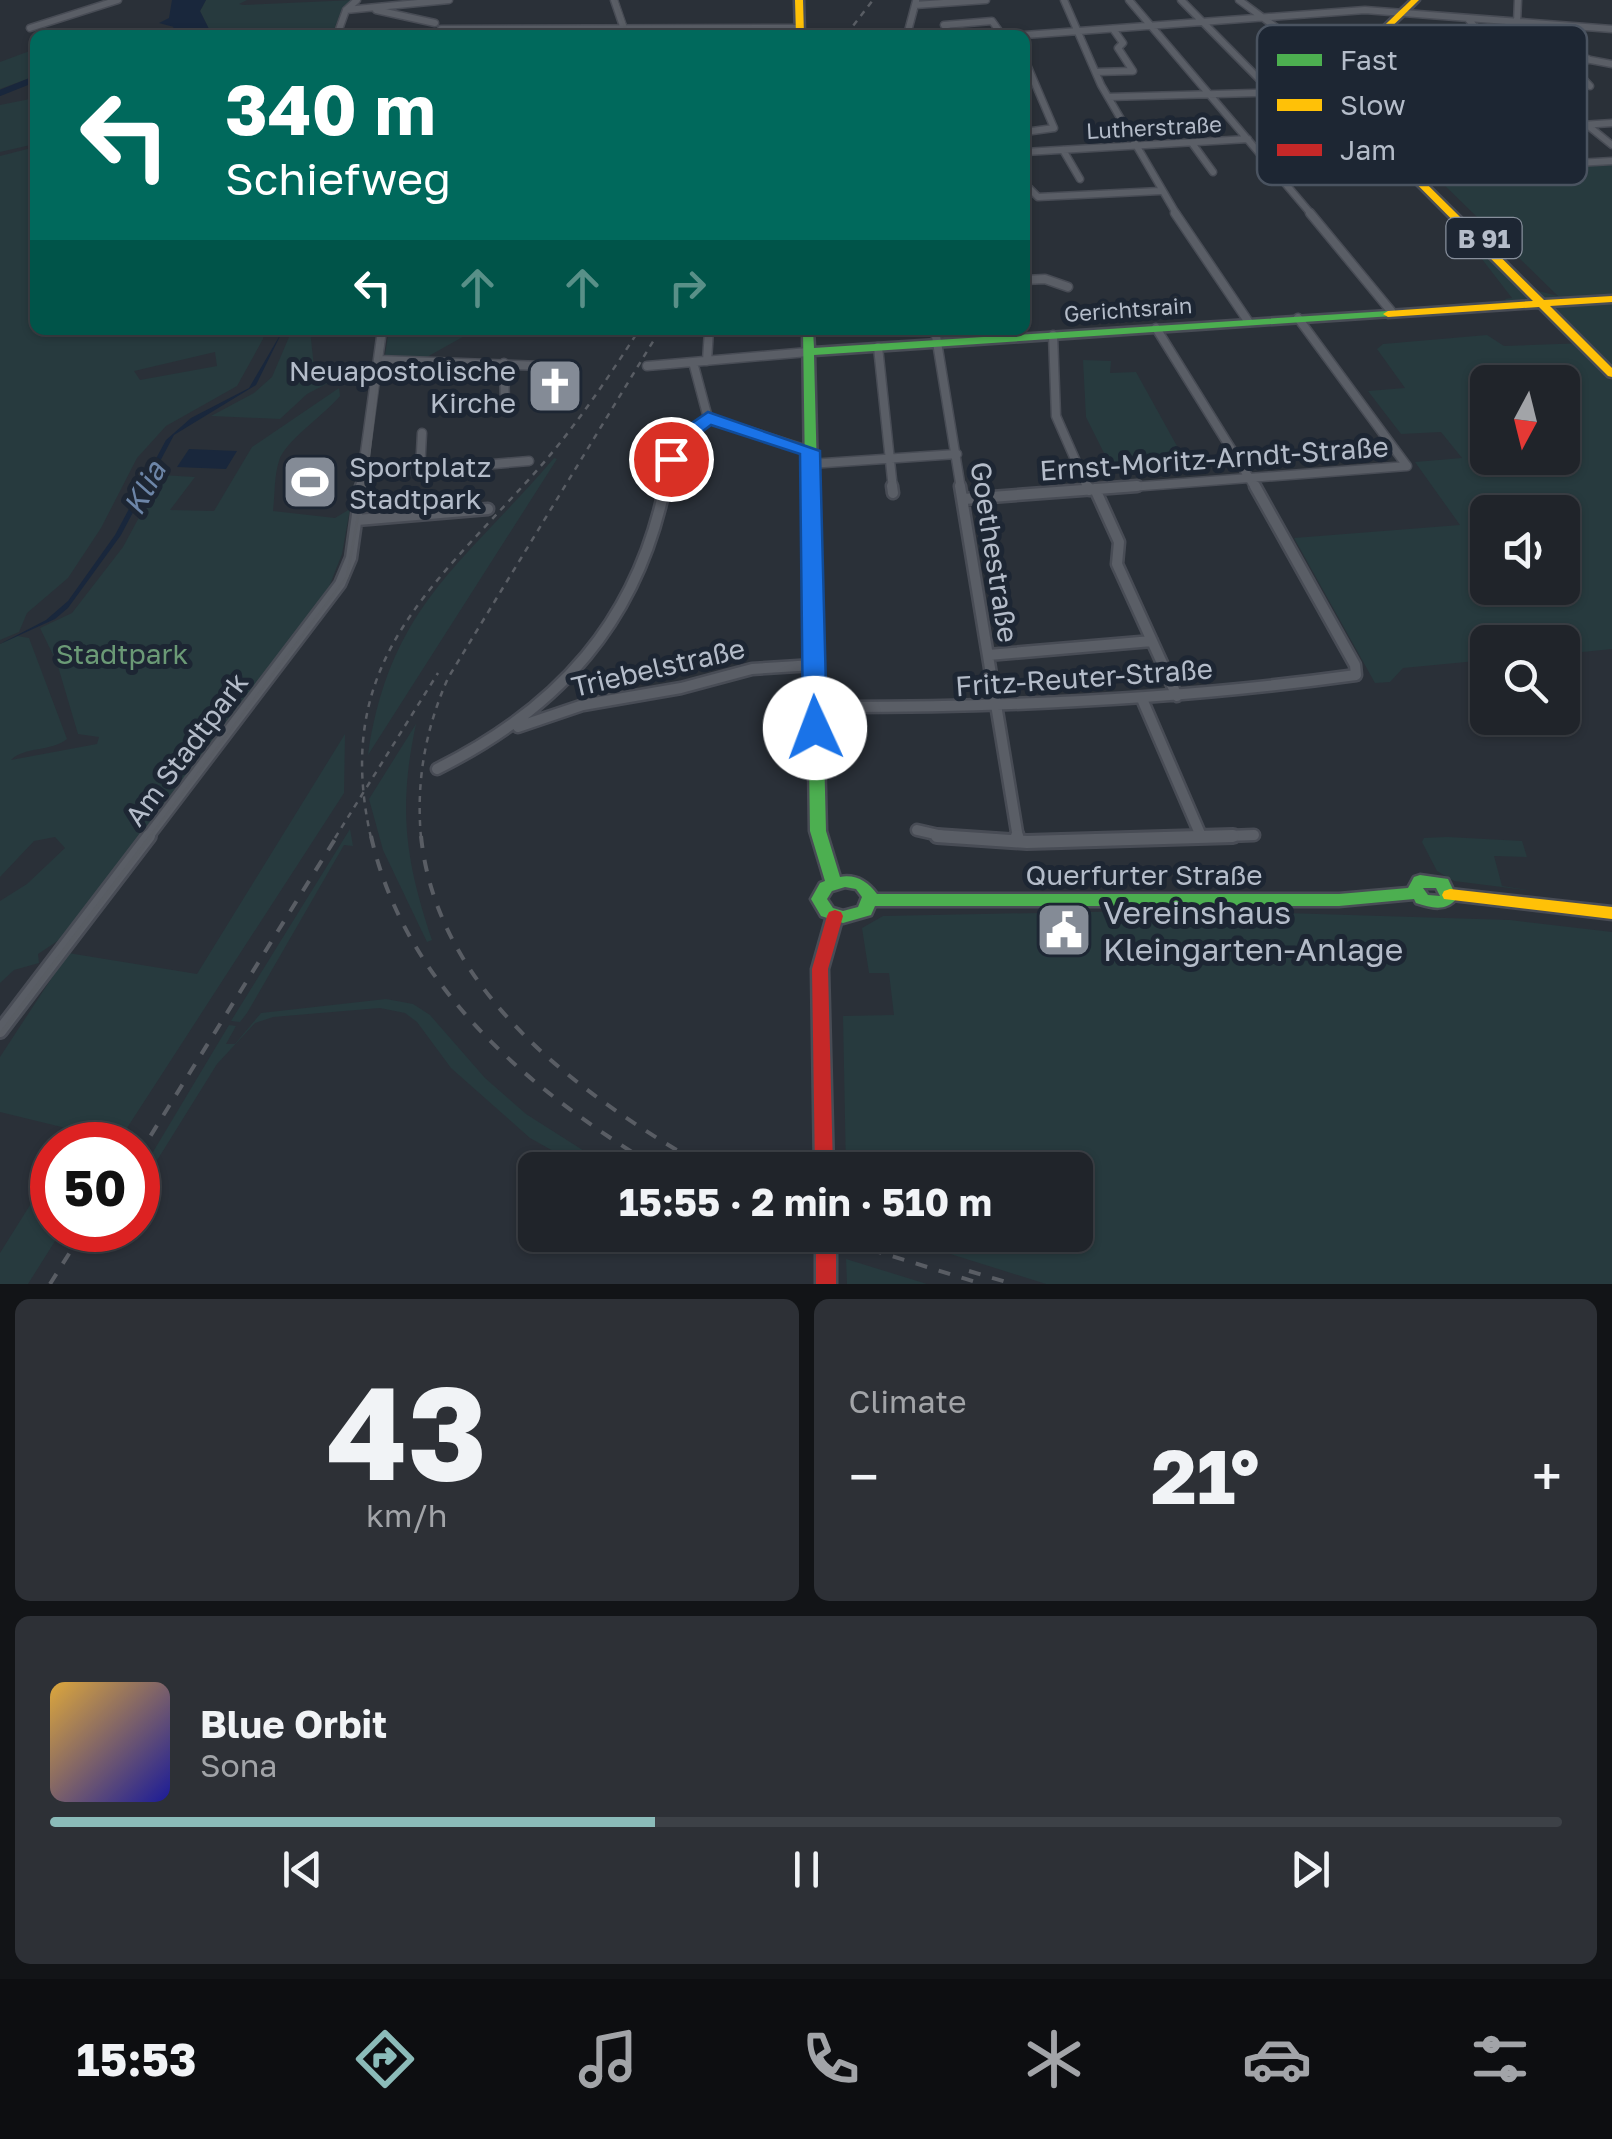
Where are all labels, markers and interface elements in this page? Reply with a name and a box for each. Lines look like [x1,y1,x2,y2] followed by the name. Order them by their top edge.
[1257,25,1587,185] legend
[1340,43,1398,76] text: Fast
[225,66,436,150] text: 340 m
[60,70,190,200] icon: left
[1340,88,1406,121] text: Slow
[1085,110,1223,144] street label: Lutherstraße
[1340,133,1396,166] text: Jam
[225,151,451,205] text: Schiefweg
[1446,218,1522,258] road number: B 91
[345,260,400,315] icon: left
[450,260,505,315] icon: ahead
[555,260,610,315] icon: ahead
[660,260,715,315] icon: right
[1063,291,1193,327] street label: Gerichtsrain
[289,354,516,419] place label: Neuapostolische Kirche
[525,356,585,416] church icon: Neuapostolische Kirche
[1470,365,1580,475] north arrow
[1470,365,1580,735] map controls
[629,417,714,502] pin
[1038,429,1390,487] street label: Ernst-Moritz-Arndt-Straße
[644,432,699,487] icon: arrive
[349,450,491,515] place label: Sportplatz Stadtpark
[280,452,340,512] sports icon: Sportplatz Stadtpark
[115,454,173,521] water label: Klia
[964,459,1026,645] street label: Goethestraße
[1470,495,1580,605] button: sound
[1470,625,1580,735] button: search
[568,631,748,703] street label: Triebelstraße
[56,637,188,670] park label: Stadtpark
[954,652,1214,702] street label: Fritz-Reuter-Straße
[118,666,254,832] street label: Am Stadtpark
[763,676,867,780] position arrow
[1026,858,1262,891] street label: Querfurter Straße
[1103,893,1403,968] place label: Vereinshaus Kleingarten-Anlage
[1034,900,1094,960] public building icon: Vereinshaus Kleingarten-Anlage
[30,1122,160,1252] speed limit sign: 50
[619,1179,992,1224] text: 15:55 · 2 min · 510 m
[326,1353,487,1509] text: 43
[849,1382,967,1420] text: Climate
[1151,1430,1260,1521] text: 21°
[849,1443,879,1509] text: −
[1532,1443,1562,1509] text: +
[366,1496,447,1534] text: km/h
[200,1701,387,1746] text: Blue Orbit
[200,1746,277,1784] text: Sona
[275,1842,330,1897] icon: previous
[779,1842,834,1897] icon: pause
[1283,1842,1338,1897] icon: next
[350,2024,420,2094] icon: directions
[573,2024,643,2094] icon: music
[796,2024,866,2094] icon: phone
[1019,2024,1089,2094] icon: climate
[1242,2024,1312,2094] icon: car
[1465,2024,1535,2094] icon: filters
[77,2032,197,2086] text: 15:53

